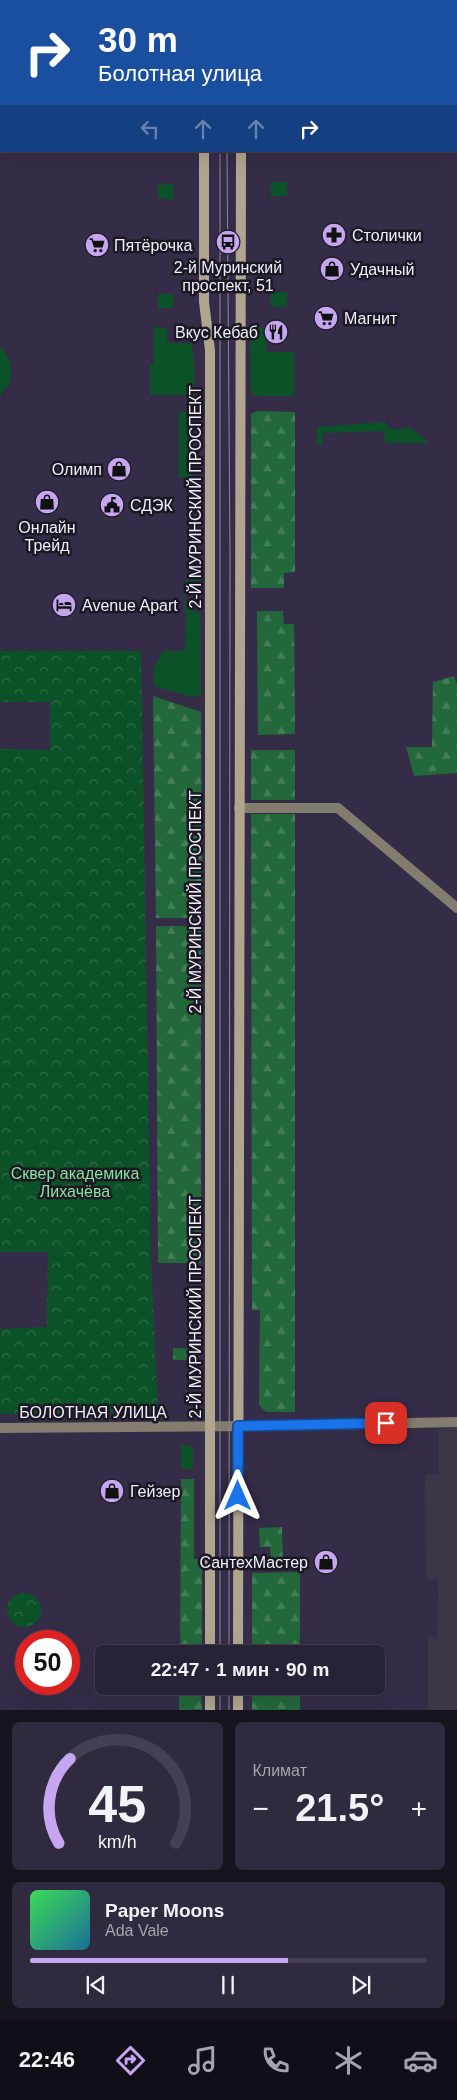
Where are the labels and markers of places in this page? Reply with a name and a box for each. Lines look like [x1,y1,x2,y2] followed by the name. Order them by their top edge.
[321,222,347,248] pharmacy icon: Столички
[352,227,422,244] place label: Столички
[215,229,241,255] bus stop icon: 2-й Муринский проспект, 51
[84,232,110,258] supermarket icon: Пятёрочка
[114,237,193,254] place label: Пятёрочка
[319,256,345,282] shop icon: Удачный
[174,259,282,294] place label: 2-й Муринский проспект, 51
[350,261,414,278] place label: Удачный
[313,305,339,331] supermarket icon: Магнит
[344,310,398,327] place label: Магнит
[263,319,289,345] restaurant icon: Вкус Кебаб
[175,324,258,341] place label: Вкус Кебаб
[106,456,132,482] shop icon: Олимп
[52,461,102,478] place label: Олимп
[34,489,60,515] shop icon: Онлайн Трейд
[99,492,125,518] public building icon: СДЭК
[130,497,174,514] place label: СДЭК
[18,519,76,554] place label: Онлайн Трейд
[51,592,77,618] hotel icon: Avenue Apart
[82,597,178,614] place label: Avenue Apart
[365,1402,407,1444] pin
[99,1478,125,1504] shop icon: Гейзер
[130,1483,180,1500] place label: Гейзер
[313,1549,339,1575] shop icon: СантехМастер
[199,1554,308,1571] place label: СантехМастер

